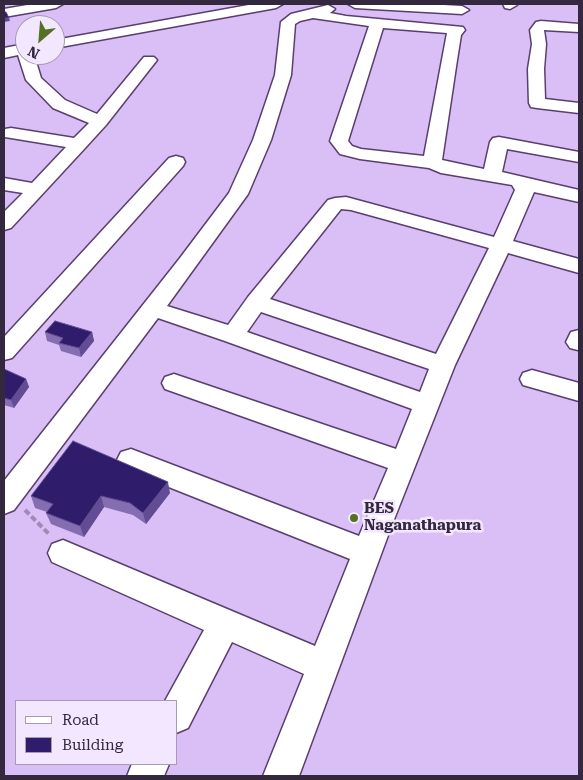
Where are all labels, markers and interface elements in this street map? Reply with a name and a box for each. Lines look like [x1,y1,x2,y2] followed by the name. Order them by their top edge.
[15,15,65,65] north arrow
[25,43,42,62] text: N
[364,500,481,535] place label: BES Naganathapura
[348,512,360,524] marker: BES Naganathapura
[15,700,178,765] legend
[62,711,99,729] text: Road
[62,736,123,754] text: Building

